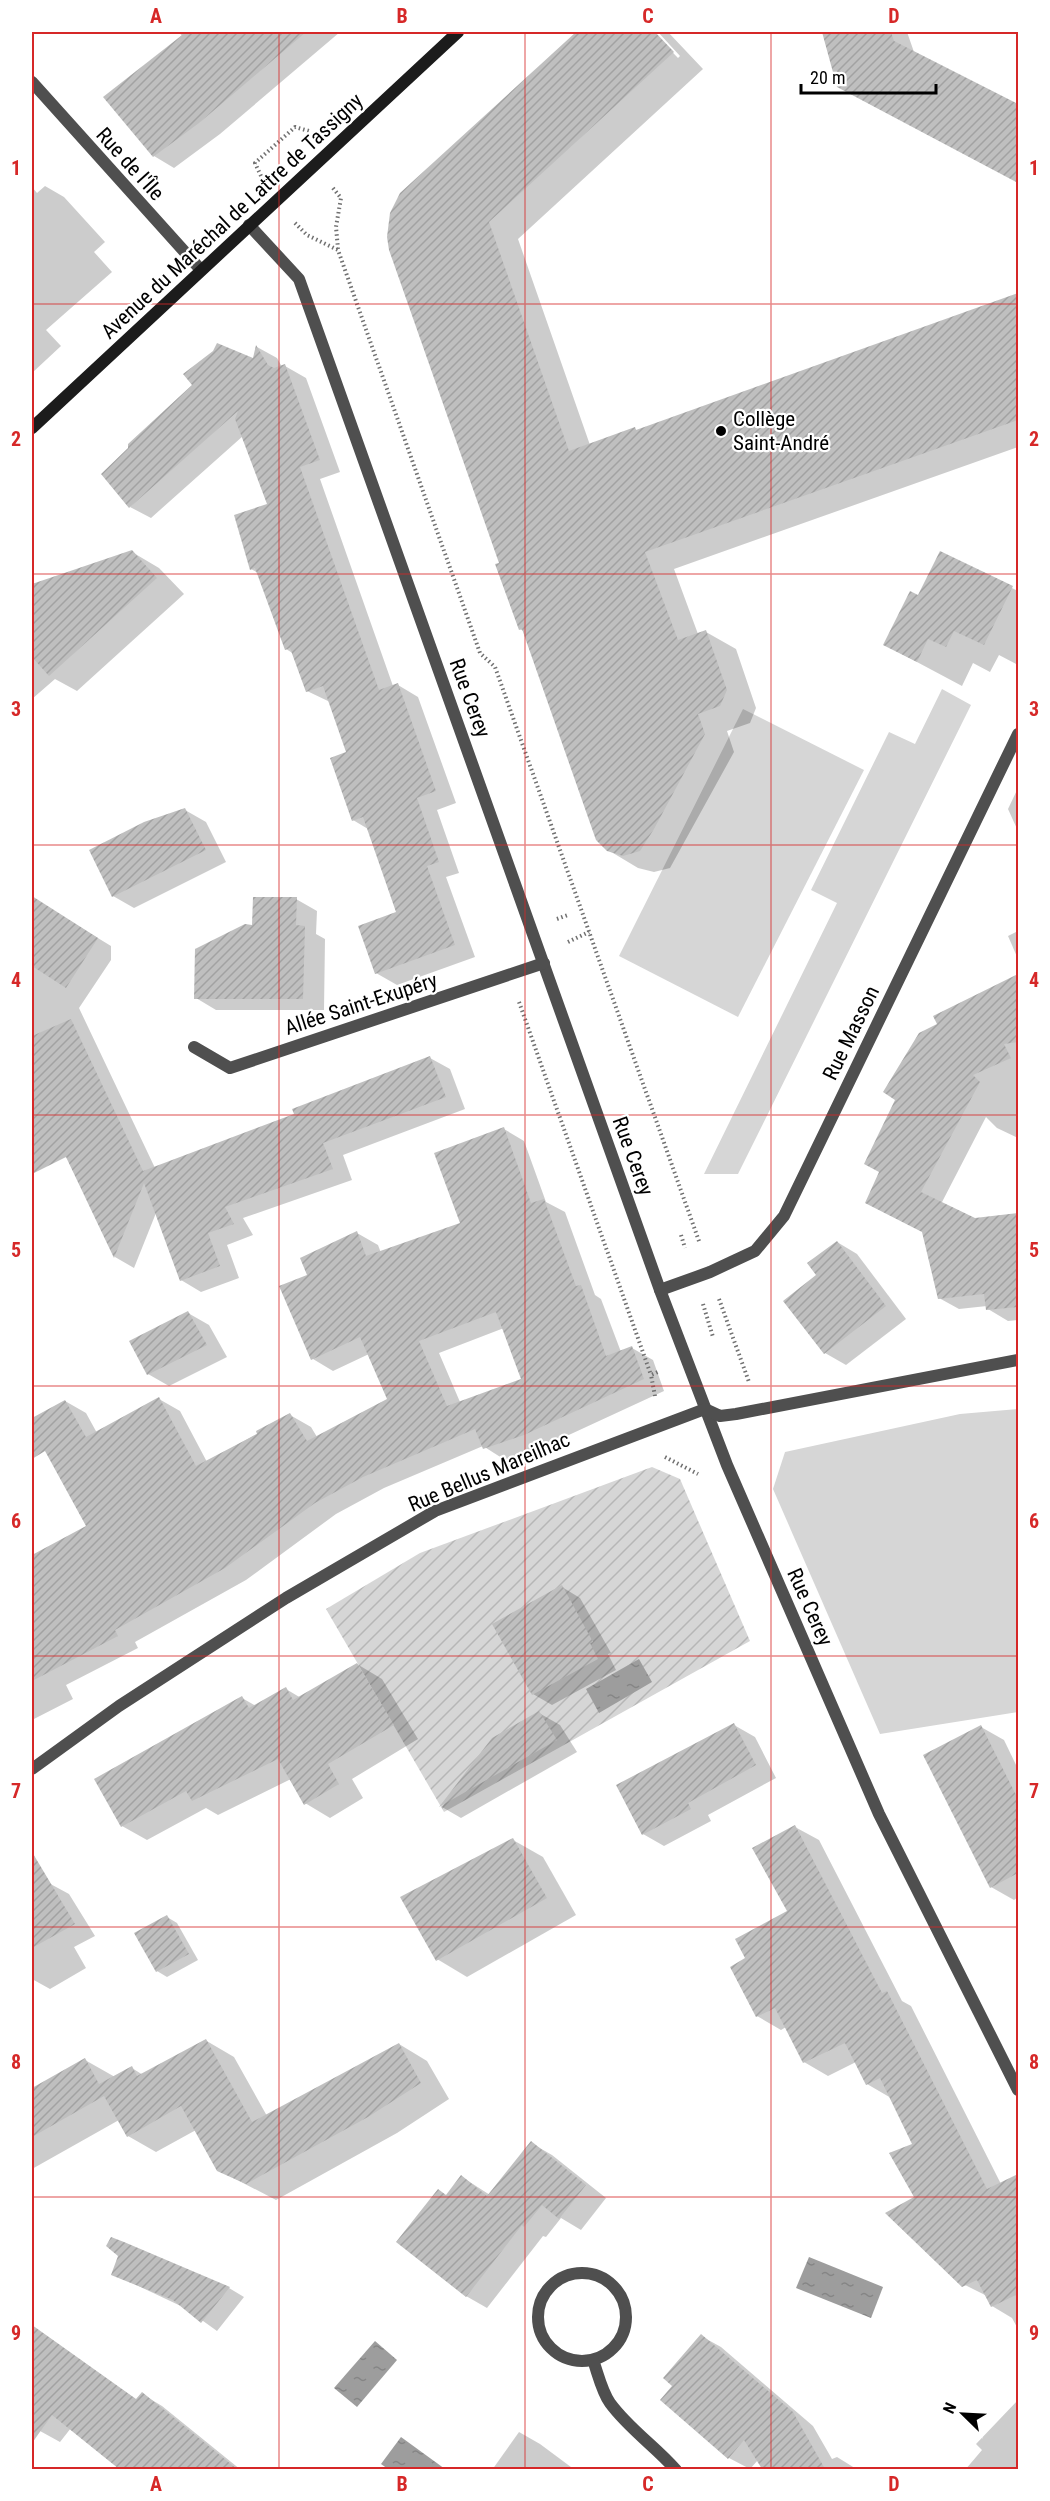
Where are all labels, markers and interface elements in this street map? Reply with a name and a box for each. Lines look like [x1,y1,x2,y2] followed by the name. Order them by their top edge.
[150,4,162,28] text: A
[396,4,408,28] text: B
[642,4,654,28] text: C
[888,4,900,28] text: D
[801,57,936,95] scale bar
[810,67,845,88] text: 20 m
[96,88,368,344] street label: Avenue du Maréchal de Lattre de Tassigny
[91,123,169,205] street label: Rue de l'Île
[11,156,21,180] text: 1
[1029,156,1039,180] text: 1
[733,407,829,455] place label: Collège Saint-André
[714,424,728,438] marker: Collège Saint-André
[11,427,21,451] text: 2
[1029,427,1039,451] text: 2
[445,655,495,741] street label: Rue Cerey
[11,697,21,721] text: 3
[1029,697,1039,721] text: 3
[11,968,21,992] text: 4
[282,968,441,1040] street label: Allée Saint-Exupéry
[1029,968,1039,992] text: 4
[818,982,884,1084] street label: Rue Masson
[608,1113,658,1199] street label: Rue Cerey
[11,1238,21,1262] text: 5
[1029,1238,1039,1262] text: 5
[405,1427,573,1517] street label: Rue Bellus Mareilhac
[11,1509,21,1533] text: 6
[1029,1509,1039,1533] text: 6
[782,1564,838,1650] street label: Rue Cerey
[11,1779,21,1803] text: 7
[1029,1779,1039,1803] text: 7
[11,2050,21,2074] text: 8
[1029,2050,1039,2074] text: 8
[11,2321,21,2345] text: 9
[1029,2321,1039,2345] text: 9
[933,2384,993,2444] north arrow
[939,2400,960,2416] text: N
[150,2472,162,2496] text: A
[396,2472,408,2496] text: B
[642,2472,654,2496] text: C
[888,2472,900,2496] text: D

